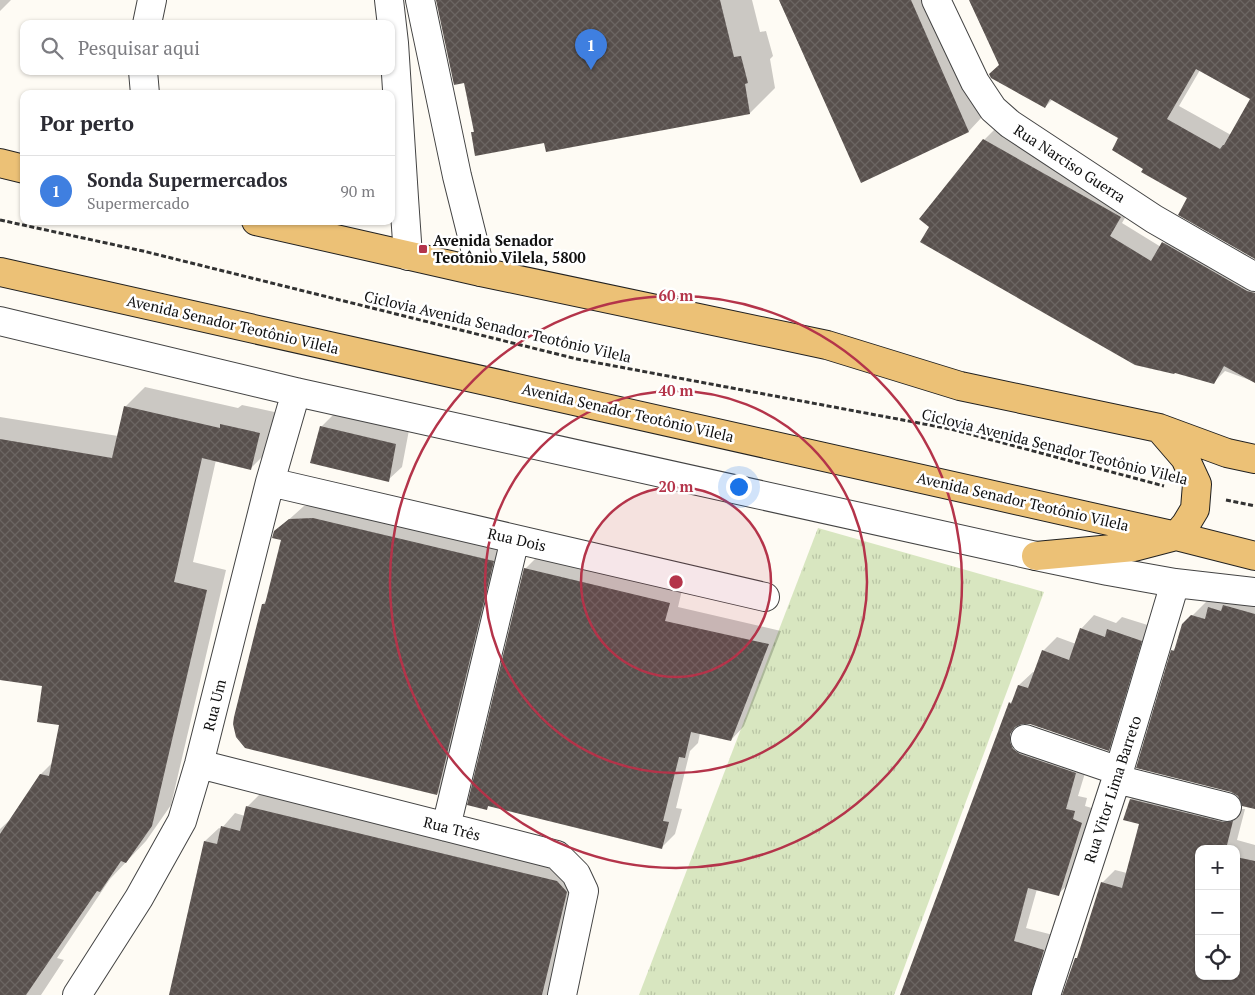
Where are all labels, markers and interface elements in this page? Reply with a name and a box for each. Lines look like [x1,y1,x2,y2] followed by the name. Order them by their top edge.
[20,20,395,75] search box
[575,29,607,70] pin: 1
[38,34,66,62] icon: search
[78,35,200,60] text: Pesquisar aqui
[40,109,134,137] text: Por perto
[1010,119,1130,207] street label: Rua Narciso Guerra
[87,167,288,192] text: Sonda Supermercados
[51,180,61,202] text: 1
[340,180,375,202] text: 90 m
[87,192,189,214] text: Supermercado
[433,230,586,267] place label: Avenida Senador Teotônio Vilela, 5800
[417,243,429,255] marker: Avenida Senador Teotônio Vilela, 5800
[362,285,634,367] street label: Ciclovia Avenida Senador Teotônio Vilela
[659,285,694,305] text: 60 m
[125,290,341,358] street label: Avenida Senador Teotônio Vilela
[520,378,736,446] street label: Avenida Senador Teotônio Vilela
[659,380,694,400] text: 40 m
[920,403,1191,489] street label: Ciclovia Avenida Senador Teotônio Vilela
[915,467,1131,535] street label: Avenida Senador Teotônio Vilela
[726,474,752,500] your location
[659,476,694,496] text: 20 m
[486,523,548,555] street label: Rua Dois
[667,573,685,591] centre of rings
[198,677,230,733] street label: Rua Um
[1079,713,1145,865] street label: Rua Vitor Lima Barreto
[421,811,483,845] street label: Rua Três
[1195,845,1240,980] map controls
[1195,845,1240,890] button: +
[1195,890,1240,935] button: −
[1195,935,1240,980] button: locate

